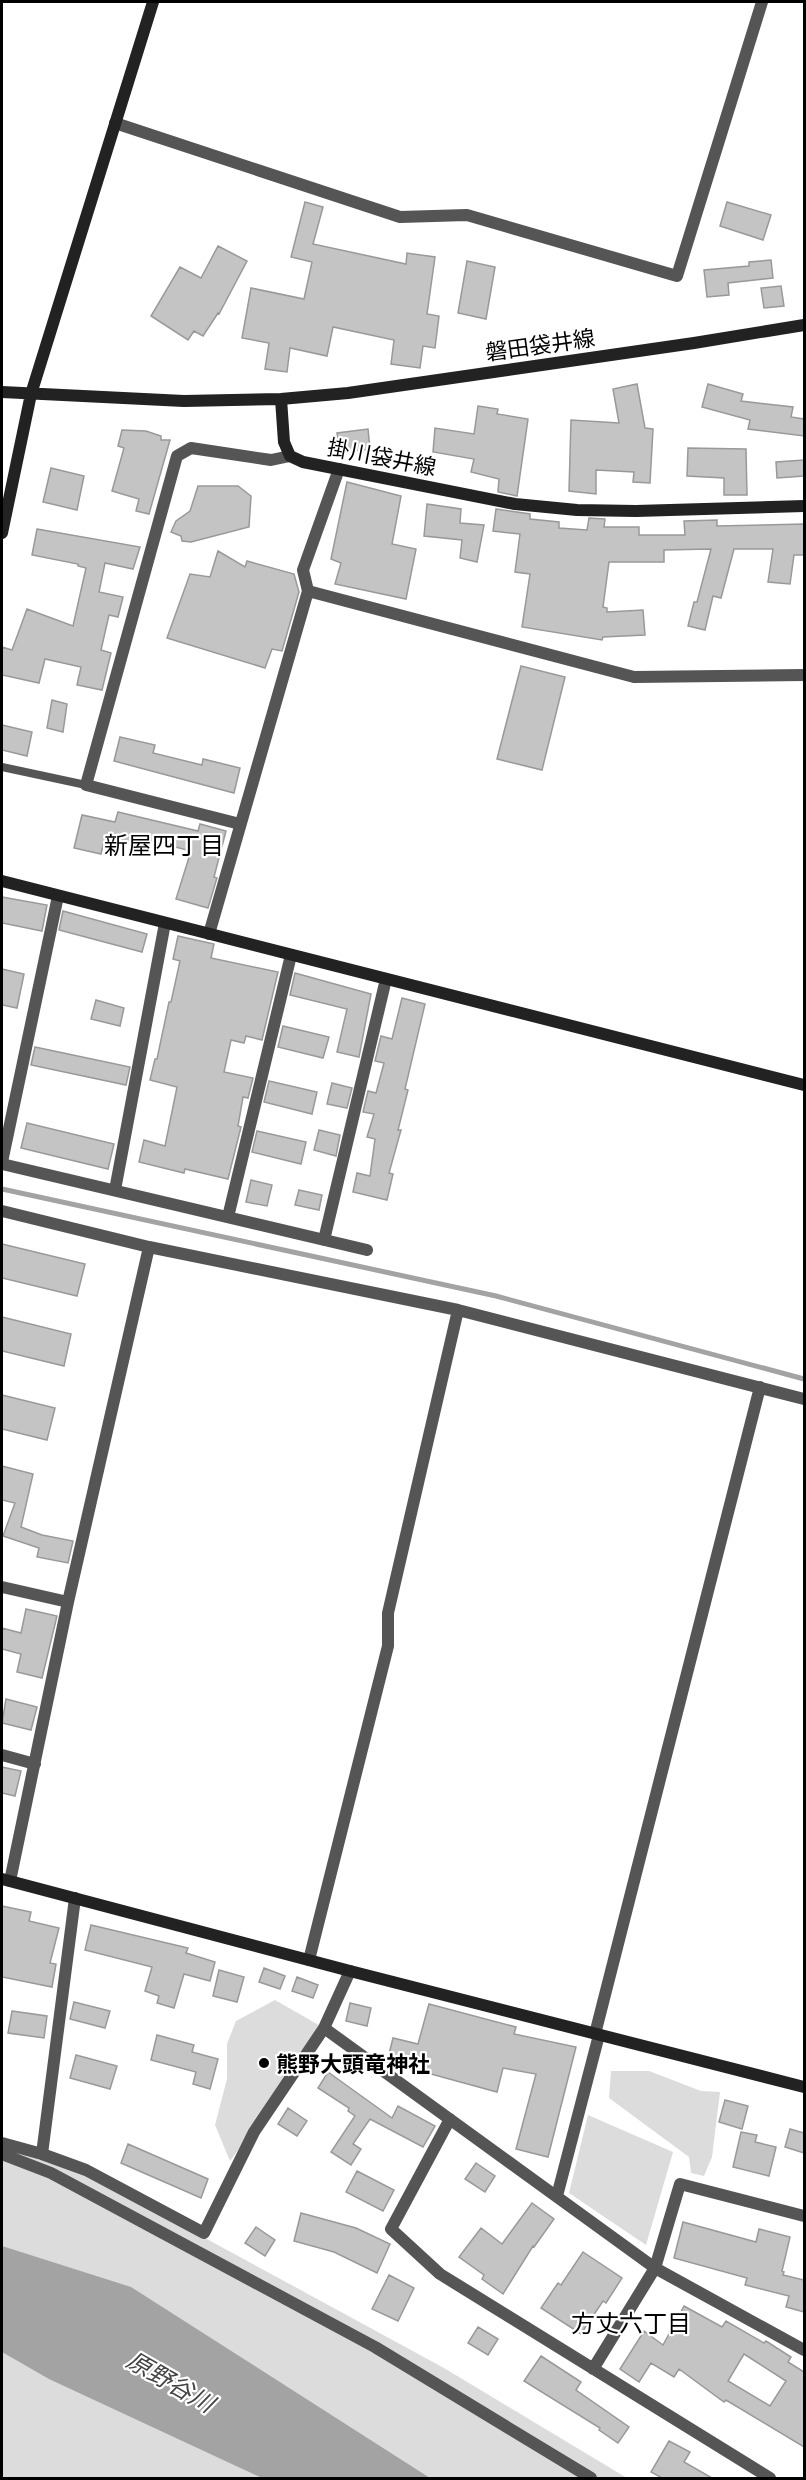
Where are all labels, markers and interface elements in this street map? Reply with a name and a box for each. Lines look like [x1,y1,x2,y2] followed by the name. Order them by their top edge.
[484,323,596,365] street label: 磐田袋井線
[326,433,438,479] street label: 掛川袋井線
[104,830,224,859] district label: 新屋四丁目
[276,2050,430,2076] place label: 熊野大頭竜神社
[257,2056,271,2070] marker: 熊野大頭竜神社
[571,2308,691,2337] district label: 方丈六丁目
[122,2344,222,2419] water label: 原野谷川

